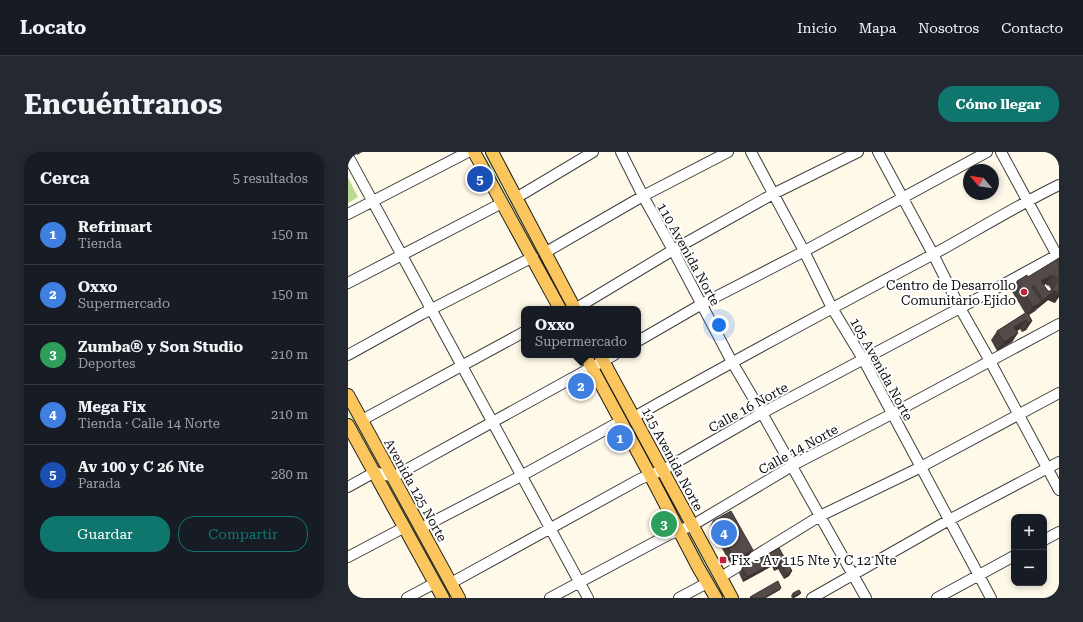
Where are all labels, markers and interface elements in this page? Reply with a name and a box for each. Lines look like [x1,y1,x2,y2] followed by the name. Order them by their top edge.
[20,16,86,39] text: Locato
[797,20,837,36] text: Inicio
[859,20,896,36] text: Mapa
[918,20,979,36] text: Nosotros
[1001,20,1063,36] text: Contacto
[938,86,1059,122] button: Cómo llegar
[24,88,222,121] text: Encuéntranos
[467,164,493,194] pin: 5
[963,164,999,200] north arrow
[40,168,90,188] text: Cerca
[233,171,308,186] text: 5 resultados
[654,200,723,308] street label: 110 Avenida Norte
[78,218,152,236] text: Refrimart
[49,227,57,242] text: 1
[271,227,308,242] text: 150 m
[78,236,122,251] text: Tienda
[78,278,118,296] text: Oxxo
[886,278,1016,308] place label: Centro de Desarrollo Comunitario Ejido
[49,287,57,302] text: 2
[271,287,308,302] text: 150 m
[1019,287,1029,297] marker: Centro de Desarrollo Comunitario Ejido
[78,296,170,311] text: Supermercado
[521,306,641,358] popup
[709,315,729,335] your location
[847,315,916,423] street label: 105 Avenida Norte
[535,316,575,334] text: Oxxo
[535,334,627,349] text: Supermercado
[78,338,243,356] text: Zumba® y Son Studio
[49,347,57,362] text: 3
[271,347,308,362] text: 210 m
[78,356,135,371] text: Deportes
[568,371,594,401] pin: 2
[706,379,791,435] street label: Calle 16 Norte
[78,398,146,416] text: Mega Fix
[639,405,706,514] street label: 115 Avenida Norte
[49,407,57,422] text: 4
[271,407,308,422] text: 210 m
[78,416,220,431] text: Tienda · Calle 14 Norte
[756,421,841,477] street label: Calle 14 Norte
[607,423,633,453] pin: 1
[381,436,450,544] street label: Avenida 125 Norte
[78,458,204,476] text: Av 100 y C 26 Nte
[49,467,57,482] text: 5
[271,467,308,482] text: 280 m
[78,476,121,491] text: Parada
[651,509,677,539] pin: 3
[1011,514,1047,586] map controls
[1011,514,1047,550] button: +
[40,516,170,552] button: Guardar
[178,516,308,552] button: Compartir
[711,518,737,548] pin: 4
[1011,550,1047,586] button: −
[731,553,897,568] place label: Fix - Av 115 Nte y C 12 Nte
[718,555,728,565] marker: Fix - Av 115 Nte y C 12 Nte

